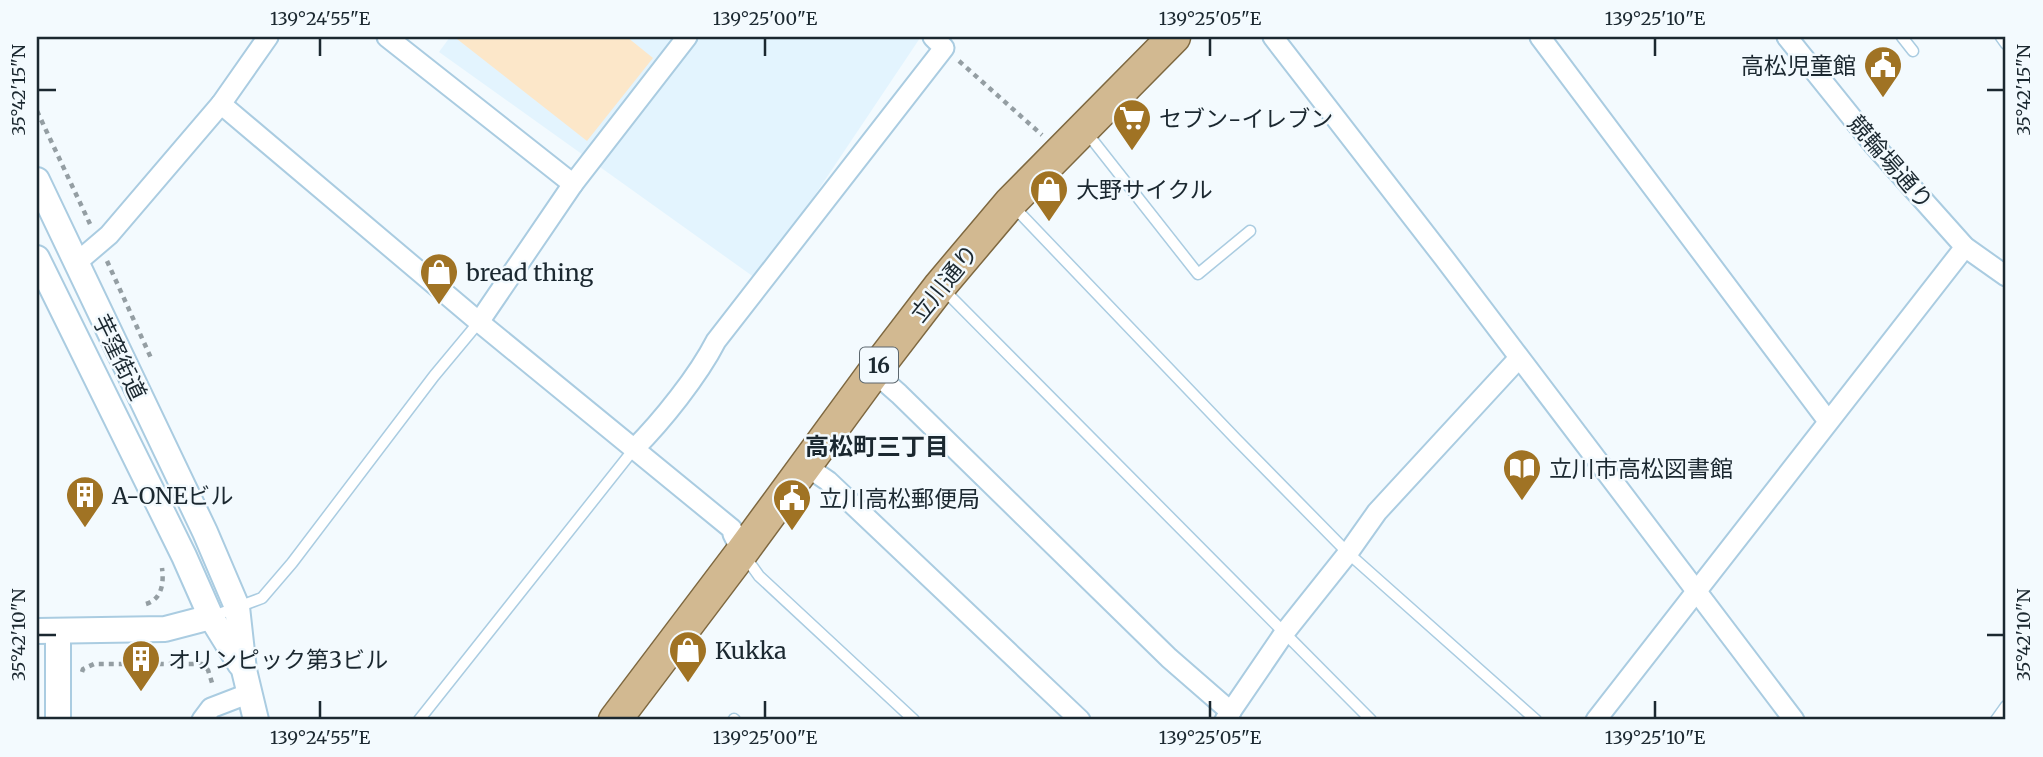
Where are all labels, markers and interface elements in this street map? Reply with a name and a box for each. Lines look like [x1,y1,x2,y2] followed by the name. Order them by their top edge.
[270,7,371,30] text: 139°24'55"E
[713,7,818,30] text: 139°25'00"E
[1159,7,1262,30] text: 139°25'05"E
[1605,7,1706,30] text: 139°25'10"E
[7,44,30,136] text: 35°42'15"N
[1862,44,1904,99] public building icon: 高松児童館
[2012,44,2035,136] text: 35°42'15"N
[1741,51,1856,80] place label: 高松児童館
[1111,97,1153,152] supermarket icon: セブン-イレブン
[1159,104,1333,133] place label: セブン-イレブン
[1842,109,1940,215] street label: 競輪場通り
[1028,168,1070,223] shop icon: 大野サイクル
[1076,175,1213,204] place label: 大野サイクル
[904,238,984,328] street label: 立川通り
[418,251,460,306] shop icon: bread thing
[465,258,594,287] place label: bread thing
[87,309,153,405] street label: 芋窪街道
[860,348,898,382] road number: 16
[805,431,949,462] district label: 高松町三丁目
[1501,447,1543,502] library icon: 立川市高松図書館
[1549,454,1733,483] place label: 立川市高松図書館
[64,474,106,529] building icon: A-ONEビル
[771,477,813,532] public building icon: 立川高松郵便局
[111,481,233,510] place label: A-ONEビル
[819,484,980,513] place label: 立川高松郵便局
[7,589,30,681] text: 35°42'10"N
[2012,589,2035,681] text: 35°42'10"N
[667,629,709,684] shop icon: Kukka
[715,636,786,665] place label: Kukka
[120,638,162,693] building icon: オリンピック第3ビル
[168,645,388,674] place label: オリンピック第3ビル
[270,726,371,749] text: 139°24'55"E
[713,726,818,749] text: 139°25'00"E
[1159,726,1262,749] text: 139°25'05"E
[1605,726,1706,749] text: 139°25'10"E

